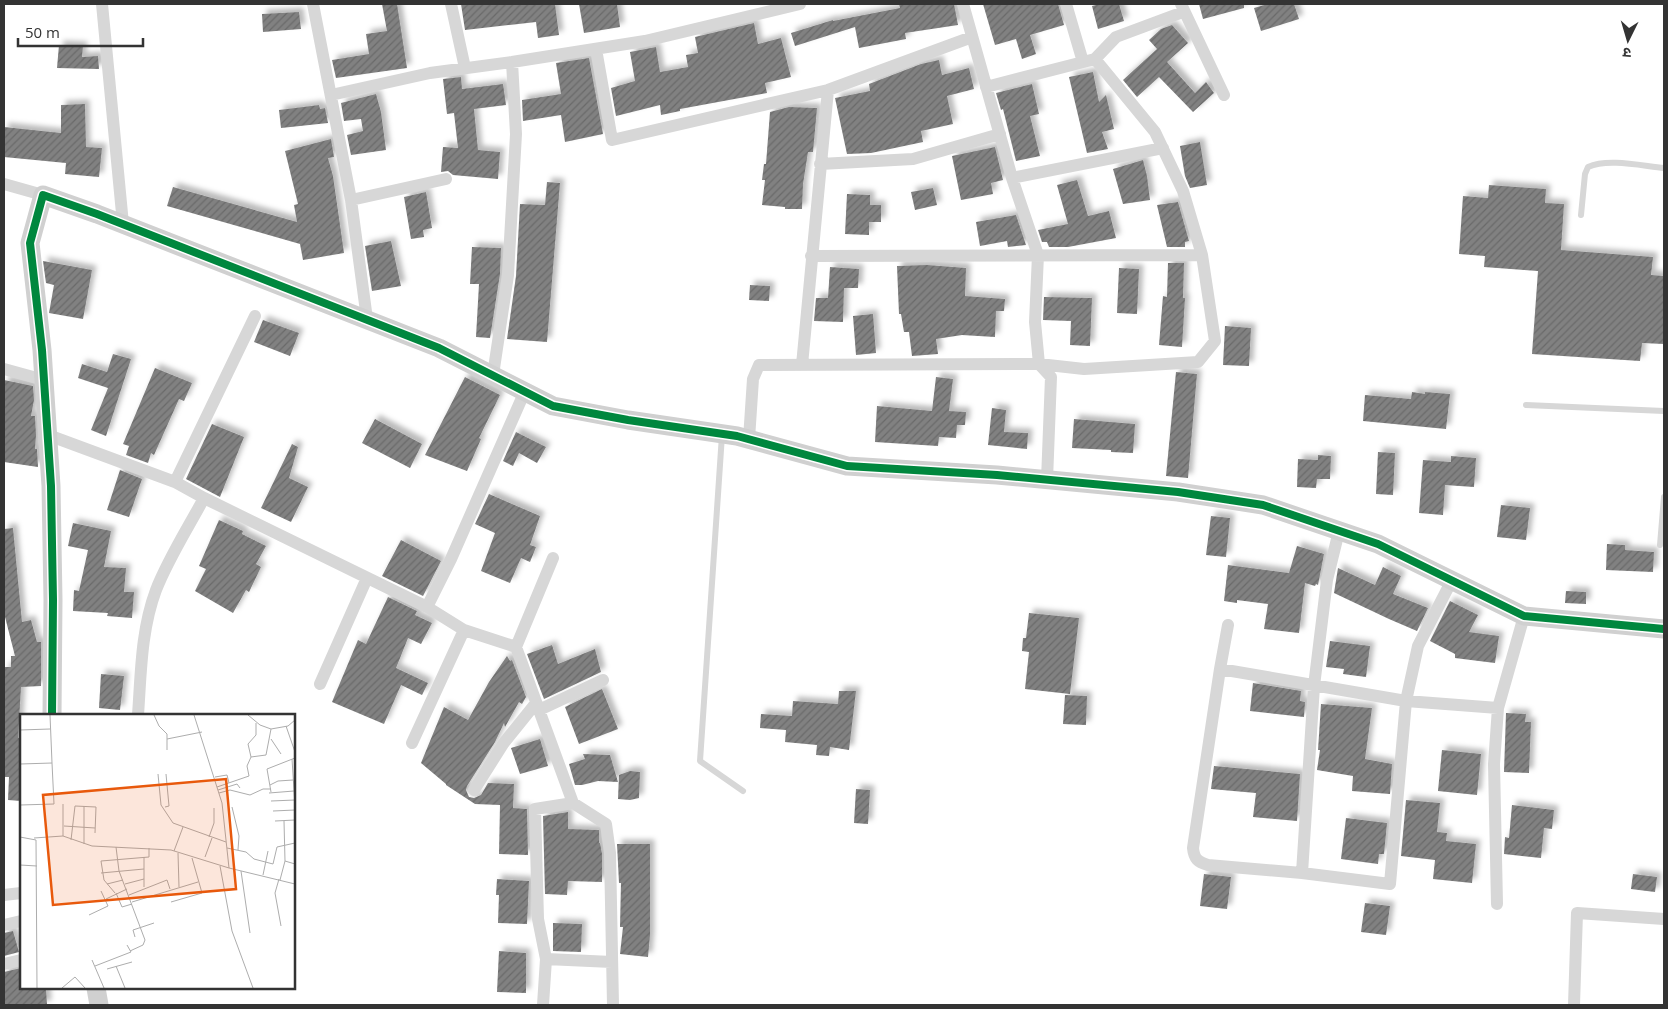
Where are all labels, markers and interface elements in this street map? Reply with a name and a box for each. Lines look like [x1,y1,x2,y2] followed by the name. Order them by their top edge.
[18,15,142,47] scale bar
[1603,15,1653,65] north arrow
[25,22,60,42] text: 50 m
[1621,44,1632,63] text: उ
[20,714,295,989] inset map

